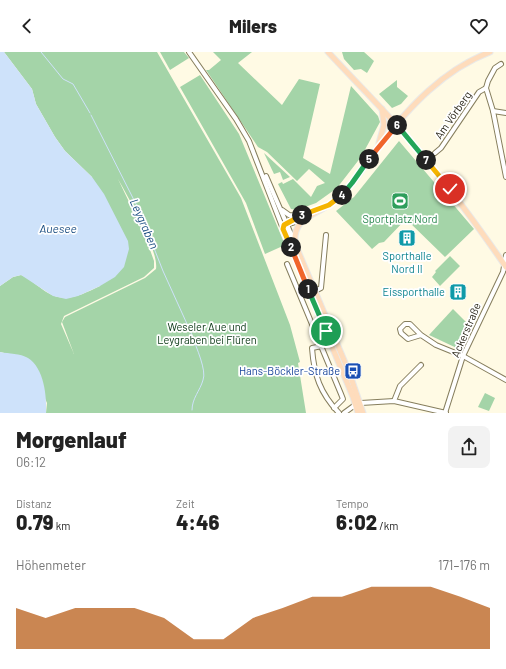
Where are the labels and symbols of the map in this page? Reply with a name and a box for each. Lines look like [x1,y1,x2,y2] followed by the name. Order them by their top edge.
[431,88,474,141] street label: Am Vörberg
[387,115,407,135] pin: 6
[359,149,379,169] pin: 5
[416,150,436,170] pin: 7
[433,172,467,206] pin
[332,185,352,205] pin: 4
[390,191,410,211] sports icon: Sportplatz Nord
[128,196,162,251] water label: Leygraben
[292,205,312,225] pin: 3
[362,212,438,225] place label: Sportplatz Nord
[39,221,77,235] water label: Auesee
[397,228,417,248] building icon: Sporthalle Nord II
[281,237,301,257] pin: 2
[382,249,432,275] place label: Sporthalle Nord II
[298,279,318,299] pin: 1
[448,282,468,302] building icon: Eissporthalle
[382,285,445,298] place label: Eissporthalle
[448,300,483,359] street label: Ackerstraße
[309,314,343,348] pin
[157,320,257,346] park label: Weseler Aue und Leygraben bei Flüren
[343,361,363,381] bus stop icon: Hans-Böckler-Straße
[239,364,340,377] place label: Hans-Böckler-Straße

